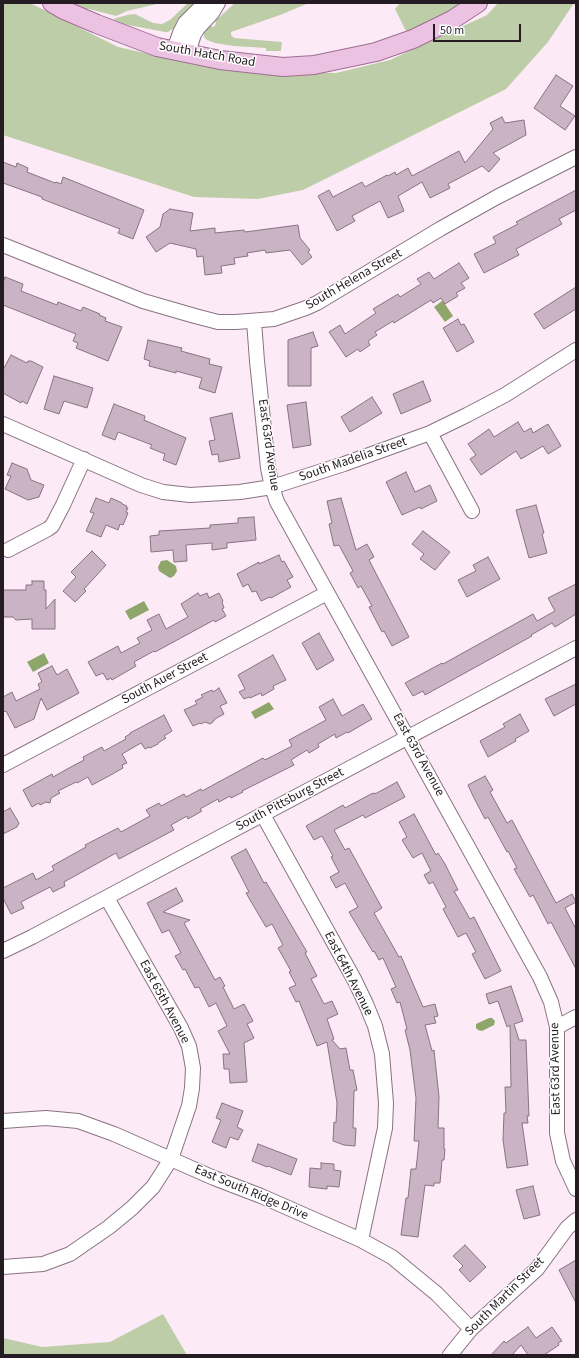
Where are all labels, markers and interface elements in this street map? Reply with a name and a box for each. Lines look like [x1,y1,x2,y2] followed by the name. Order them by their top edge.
[435,16,523,42] scale bar
[440,22,464,39] text: 50 m
[158,39,256,71] street label: South Hatch Road
[303,246,405,314] street label: South Helena Street
[254,398,282,492] street label: East 63rd Avenue
[297,434,409,486] street label: South Madelia Street
[119,650,211,708] street label: South Auer Street
[389,711,447,799] street label: East 63rd Avenue
[233,765,347,835] street label: South Pittsburg Street
[320,929,376,1019] street label: East 64th Avenue
[135,957,193,1047] street label: East 65th Avenue
[547,1022,565,1116] street label: East 63rd Avenue
[192,1162,310,1224] street label: East South Ridge Drive
[462,1254,548,1340] street label: South Martin Street

